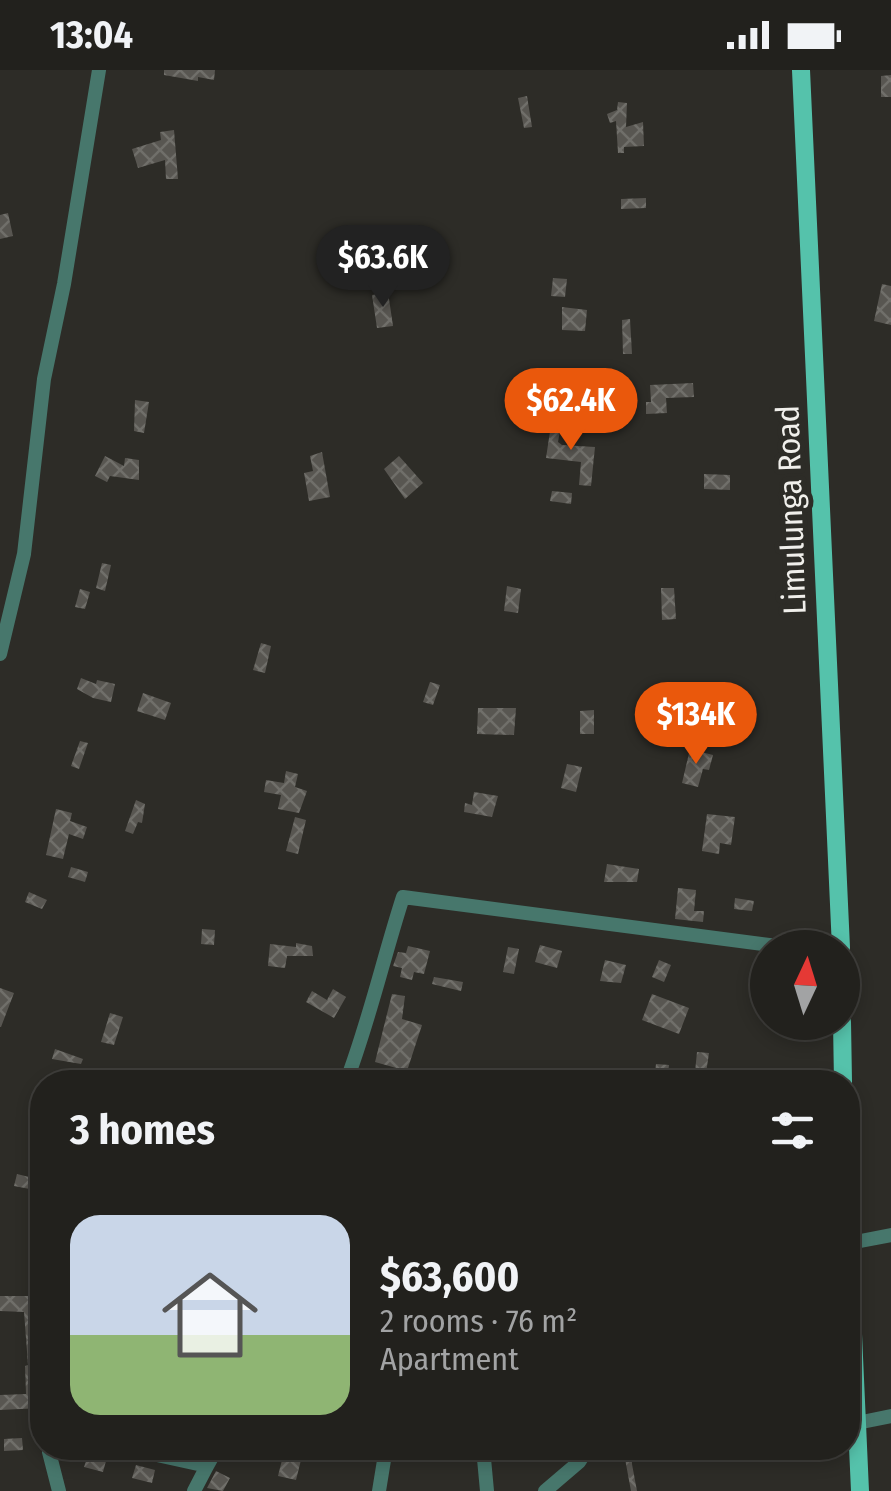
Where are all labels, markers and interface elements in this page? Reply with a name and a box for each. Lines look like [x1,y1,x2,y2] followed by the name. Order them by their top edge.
[50,12,133,58] text: 13:04
[302,225,464,310] pin: $63.6K
[338,238,428,276] text: $63.6K
[490,368,652,453] pin: $62.4K
[527,381,615,419] text: $62.4K
[768,405,814,615] street label: Limulunga Road
[626,682,766,767] pin: $134K
[657,695,735,733] text: $134K
[750,930,860,1040] north arrow
[750,930,860,1040] map controls
[765,1103,820,1158] icon: filters
[70,1105,215,1155] text: 3 homes
[380,1252,519,1302] text: $63,600
[150,1255,270,1375] icon: home
[380,1302,577,1340] text: 2 rooms · 76 m²
[380,1340,519,1378] text: Apartment

